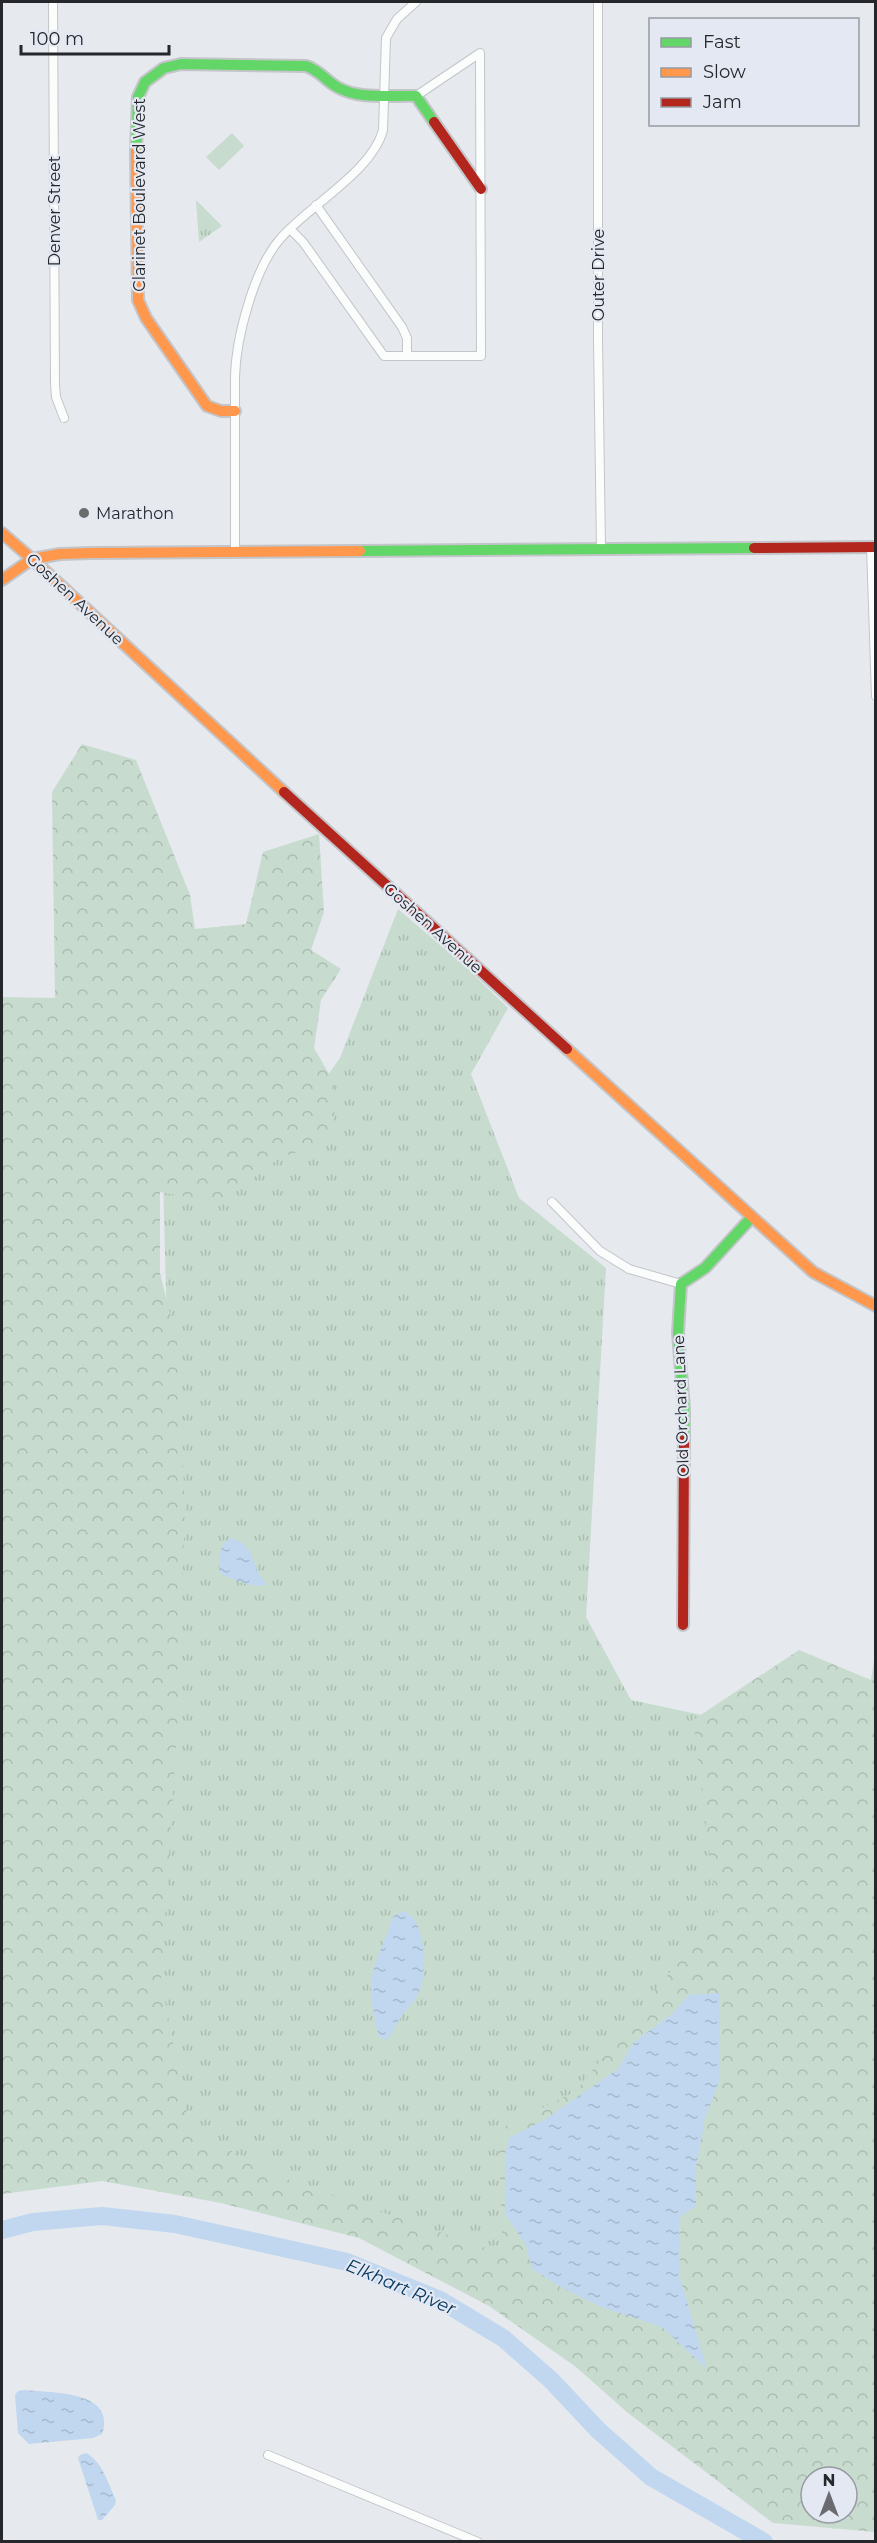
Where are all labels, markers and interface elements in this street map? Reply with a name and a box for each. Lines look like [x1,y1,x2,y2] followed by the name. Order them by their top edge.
[21,18,170,56] scale bar
[649,18,859,126] legend
[30,28,84,50] text: 100 m
[703,31,741,53] text: Fast
[703,61,746,83] text: Slow
[702,91,742,113] text: Jam
[130,98,149,292] street label: Clarinet Boulevard West
[45,155,64,266] street label: Denver Street
[589,229,608,321] street label: Outer Drive
[96,504,174,523] place label: Marathon
[77,506,91,520] marker: Marathon
[22,549,128,649] street label: Goshen Avenue
[380,879,486,977] street label: Goshen Avenue
[669,1335,693,1477] street label: Old Orchard Lane
[343,2254,460,2320] water label: Elkhart River
[799,2465,859,2525] north arrow
[823,2471,835,2490] text: N

